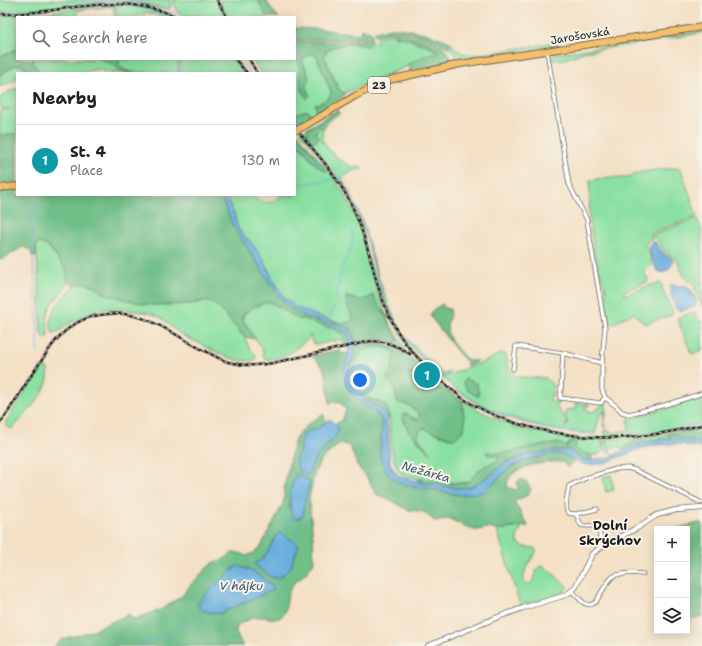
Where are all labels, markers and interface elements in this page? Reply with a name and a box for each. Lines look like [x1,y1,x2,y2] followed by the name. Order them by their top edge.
[16,16,296,60] search box
[549,24,611,48] street label: Jarošovská
[30,27,52,49] icon: search
[62,28,148,48] text: Search here
[368,77,390,93] road number: 23
[32,87,97,109] text: Nearby
[70,142,106,162] text: St. 4
[42,152,48,169] text: 1
[242,152,280,169] text: 130 m
[70,162,103,179] text: Place
[414,360,440,390] pin: 1
[350,370,370,390] your location
[400,457,452,487] water label: Nežárka
[579,517,641,549] district label: Dolní Skrýchov
[654,526,690,634] map controls
[654,526,690,562] button: +
[654,562,690,598] button: −
[219,578,263,594] water label: V hájku
[654,598,690,634] button: layers

